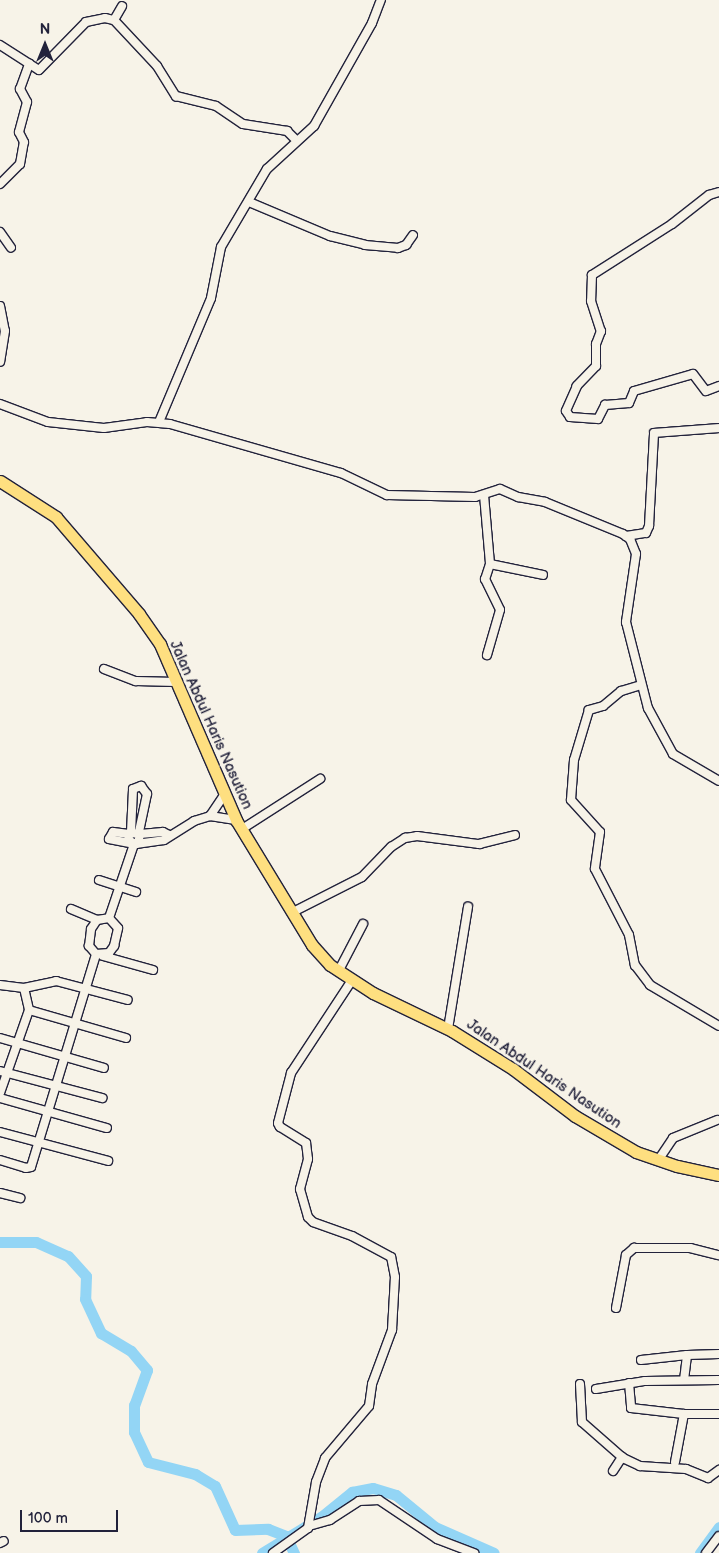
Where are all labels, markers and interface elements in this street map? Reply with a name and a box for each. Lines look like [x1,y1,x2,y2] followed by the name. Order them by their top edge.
[20,20,70,70] north arrow
[40,21,50,38] text: N
[166,638,256,812] street label: Jalan Abdul Haris Nasution
[463,1015,625,1133] street label: Jalan Abdul Haris Nasution
[22,1500,120,1532] scale bar
[28,1509,68,1528] text: 100 m

